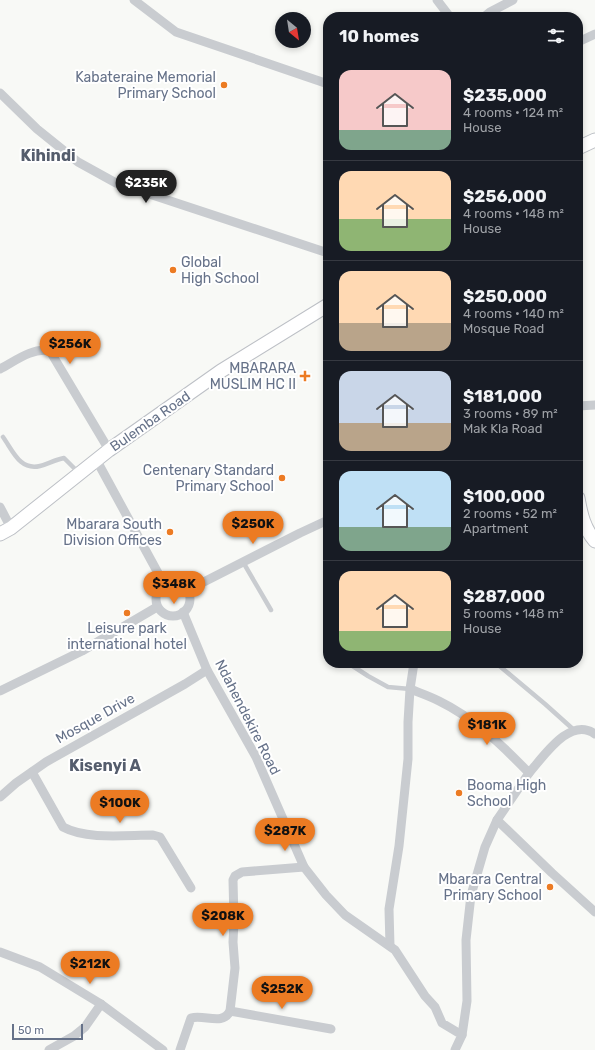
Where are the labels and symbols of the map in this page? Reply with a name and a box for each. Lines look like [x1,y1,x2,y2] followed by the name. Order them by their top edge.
[275,12,311,48] north arrow
[75,69,216,102] place label: Kabateraine Memorial Primary School
[219,80,229,90] marker: Kabateraine Memorial Primary School
[20,146,76,165] district label: Kihindi
[118,170,174,204] pin: $235K
[181,254,259,287] place label: Global High School
[168,265,178,275] marker: Global High School
[42,331,98,365] pin: $256K
[210,360,297,393] place label: MBARARA MUSLIM HC II
[299,370,311,382] marker: MBARARA MUSLIM HC II
[107,387,194,455] street label: Bulemba Road
[143,462,274,495] place label: Centenary Standard Primary School
[277,473,287,483] marker: Centenary Standard Primary School
[225,511,281,545] pin: $250K
[63,516,162,549] place label: Mbarara South Division Offices
[165,527,175,537] marker: Mbarara South Division Offices
[146,571,202,605] pin: $348K
[122,608,132,618] marker: Leisure park international hotel
[67,620,187,653] place label: Leisure park international hotel
[211,657,284,778] street label: Ndahendekire Road
[53,690,138,747] street label: Mosque Drive
[459,712,515,746] pin: $181K
[69,756,142,775] district label: Kisenyi A
[467,777,546,810] place label: Booma High School
[454,788,464,798] marker: Booma High School
[92,790,148,824] pin: $100K
[257,818,313,852] pin: $287K
[438,871,542,904] place label: Mbarara Central Primary School
[545,882,555,892] marker: Mbarara Central Primary School
[195,903,251,937] pin: $208K
[62,951,118,985] pin: $212K
[254,976,310,1010] pin: $252K
[12,1022,83,1041] scale bar

